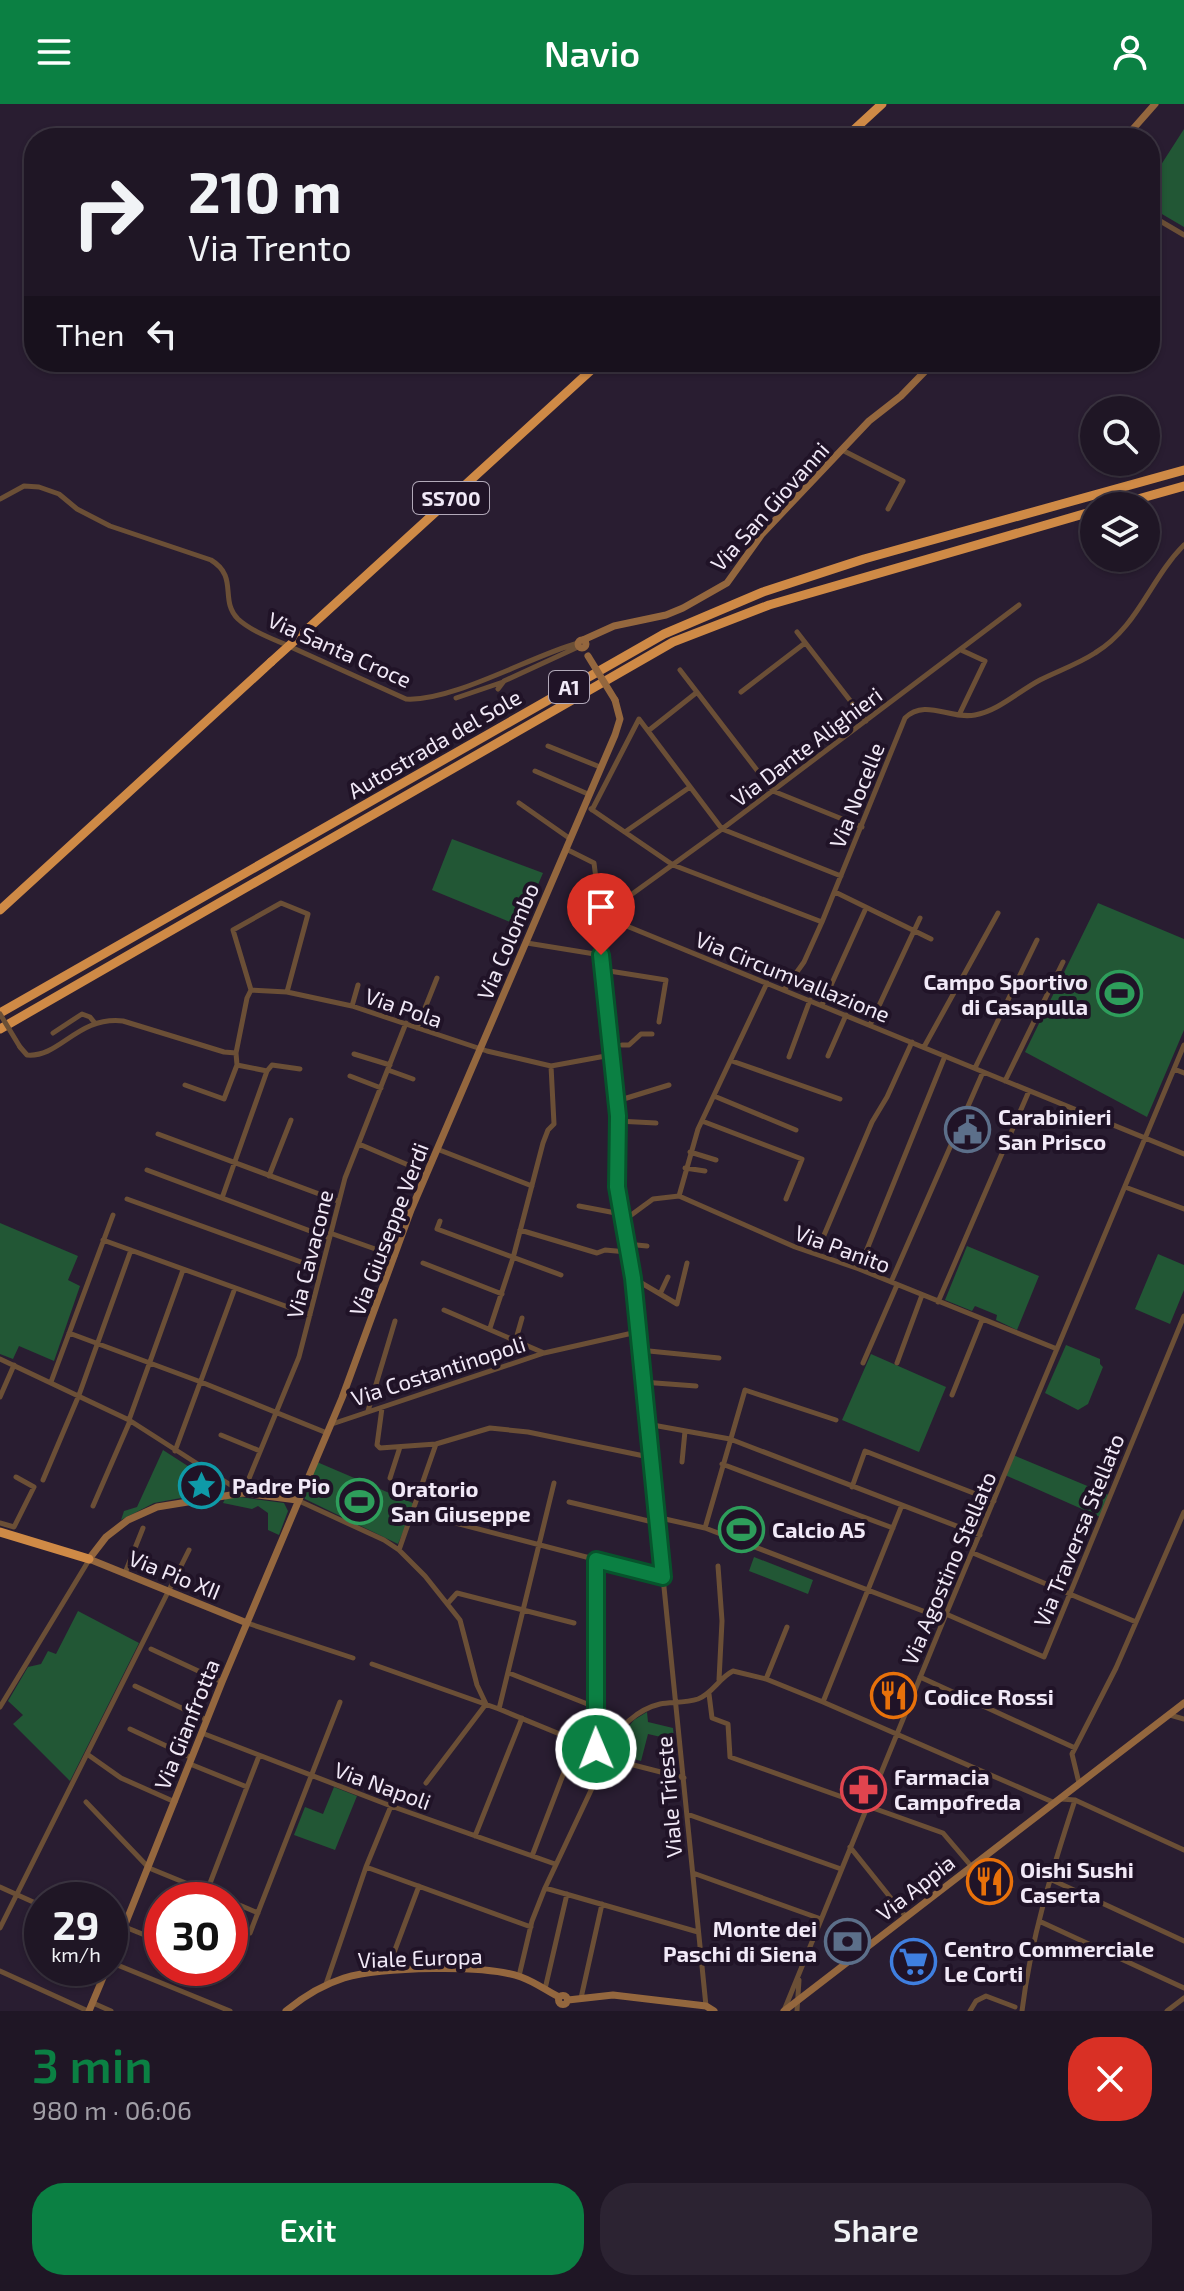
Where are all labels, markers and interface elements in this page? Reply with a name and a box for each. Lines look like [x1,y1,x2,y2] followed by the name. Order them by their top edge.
[32,30,76,74] icon: menu
[1108,30,1152,74] icon: person
[544,31,640,74] text: Navio
[188,157,342,224] text: 210 m
[56,160,160,264] icon: right
[188,225,352,268] text: Via Trento
[140,312,184,356] icon: left
[56,316,124,352] text: Then
[1080,396,1160,572] map controls
[1080,396,1160,476] button: search
[704,436,834,576] street label: Via San Giovanni
[413,482,489,514] road number: SS700
[1080,492,1160,572] button: layers
[264,606,416,692] street label: Via Santa Croce
[549,671,589,703] road number: A1
[725,681,887,811] street label: Via Dante Alighieri
[343,683,525,803] street label: Autostrada del Sole
[823,739,889,851] street label: Via Nocelle
[567,873,635,955] pin
[471,879,543,1003] street label: Via Colombo
[579,885,623,929] icon: arrive
[692,925,894,1027] street label: Via Circumvallazione
[923,968,1088,1019] place label: Campo Sportivo di Casapulla
[1095,970,1143,1018] sports icon: Campo Sportivo di Casapulla
[362,982,446,1032] street label: Via Pola
[998,1103,1112,1154] place label: Carabinieri San Prisco
[943,1105,991,1153] public building icon: Carabinieri San Prisco
[343,1139,433,1319] street label: Via Giuseppe Verdi
[280,1187,338,1321] street label: Via Cavacone
[792,1219,894,1277] street label: Via Panito
[348,1330,528,1410] street label: Via Costantinopoli
[1027,1430,1129,1630] street label: Via Traversa Stellato
[177,1461,225,1509] place icon: Padre Pio
[896,1468,1000,1668] street label: Via Agostino Stellato
[232,1472,330,1498] place label: Padre Pio
[391,1475,531,1526] place label: Oratorio San Giuseppe
[336,1477,384,1525] sports icon: Oratorio San Giuseppe
[717,1505,765,1553] sports icon: Calcio A5
[772,1516,866,1542] place label: Calcio A5
[125,1544,225,1604] street label: Via Pio XII
[148,1655,224,1793] street label: Via Gianfrotta
[869,1672,917,1720] restaurant icon: Codice Rossi
[924,1683,1054,1709] place label: Codice Rossi
[554,1707,638,1791] position arrow
[650,1735,686,1859] street label: Viale Trieste
[331,1756,435,1814] street label: Via Napoli
[894,1763,1021,1814] place label: Farmacia Campofreda
[839,1765,887,1813] pharmacy icon: Farmacia Campofreda
[871,1848,959,1926] street label: Via Appia
[1020,1856,1134,1907] place label: Oishi Sushi Caserta
[965,1858,1013,1906] restaurant icon: Oishi Sushi Caserta
[144,1882,248,1986] speed limit sign: 30
[53,1900,99,1948] text: 29
[663,1915,817,1966] place label: Monte dei Paschi di Siena
[824,1917,872,1965] bank icon: Monte dei Paschi di Siena
[944,1935,1154,1986] place label: Centro Commerciale Le Corti
[889,1937,937,1985] supermarket icon: Centro Commerciale Le Corti
[51,1942,101,1966] text: km/h
[357,1942,483,1972] street label: Viale Europa
[32,2035,153,2093] text: 3 min
[1068,2037,1152,2121] button: close
[32,2094,192,2125] text: 980 m · 06:06
[32,2183,584,2275] button: Exit
[600,2183,1152,2275] button: Share

